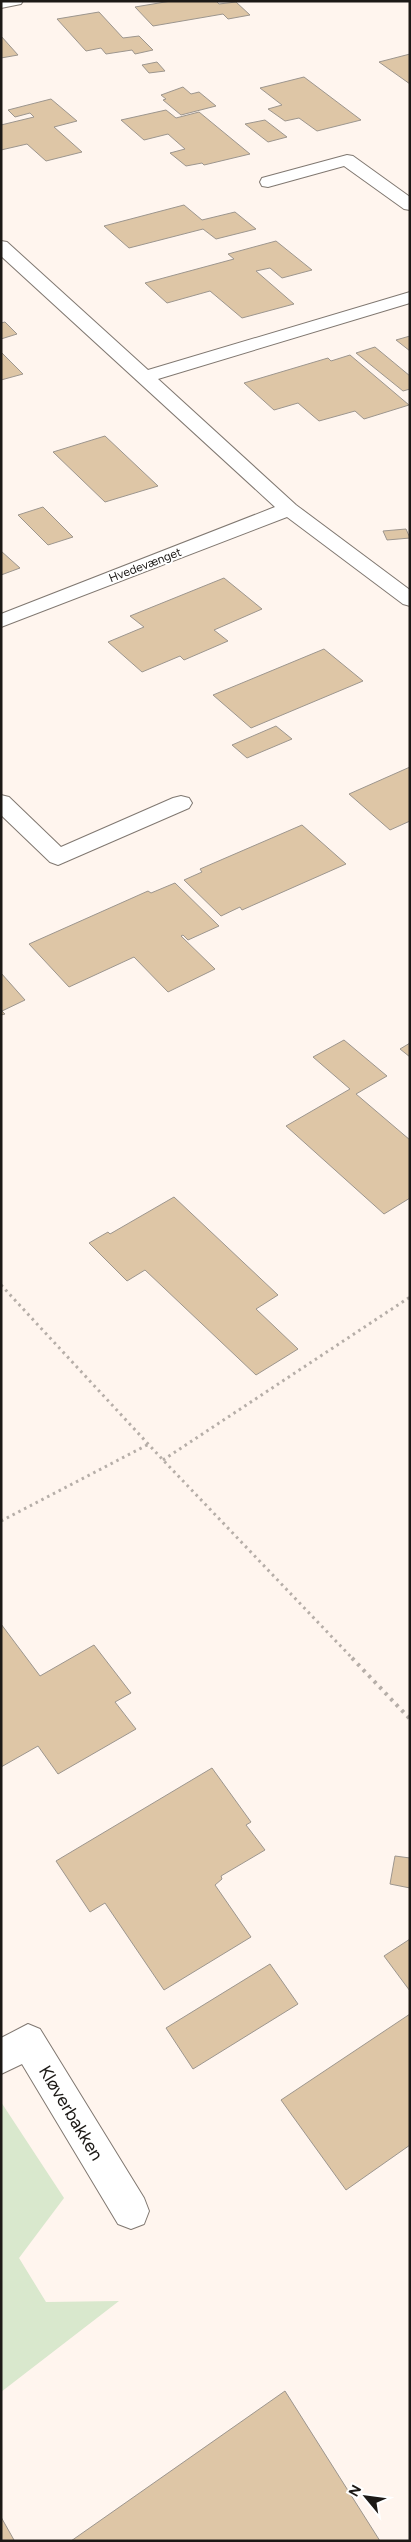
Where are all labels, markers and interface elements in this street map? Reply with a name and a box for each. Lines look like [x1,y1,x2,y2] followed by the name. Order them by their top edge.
[107,545,184,585] street label: Hvedevænget
[34,2061,108,2165] street label: Kløverbakken
[341,2472,391,2522] north arrow
[345,2482,365,2500] text: N

